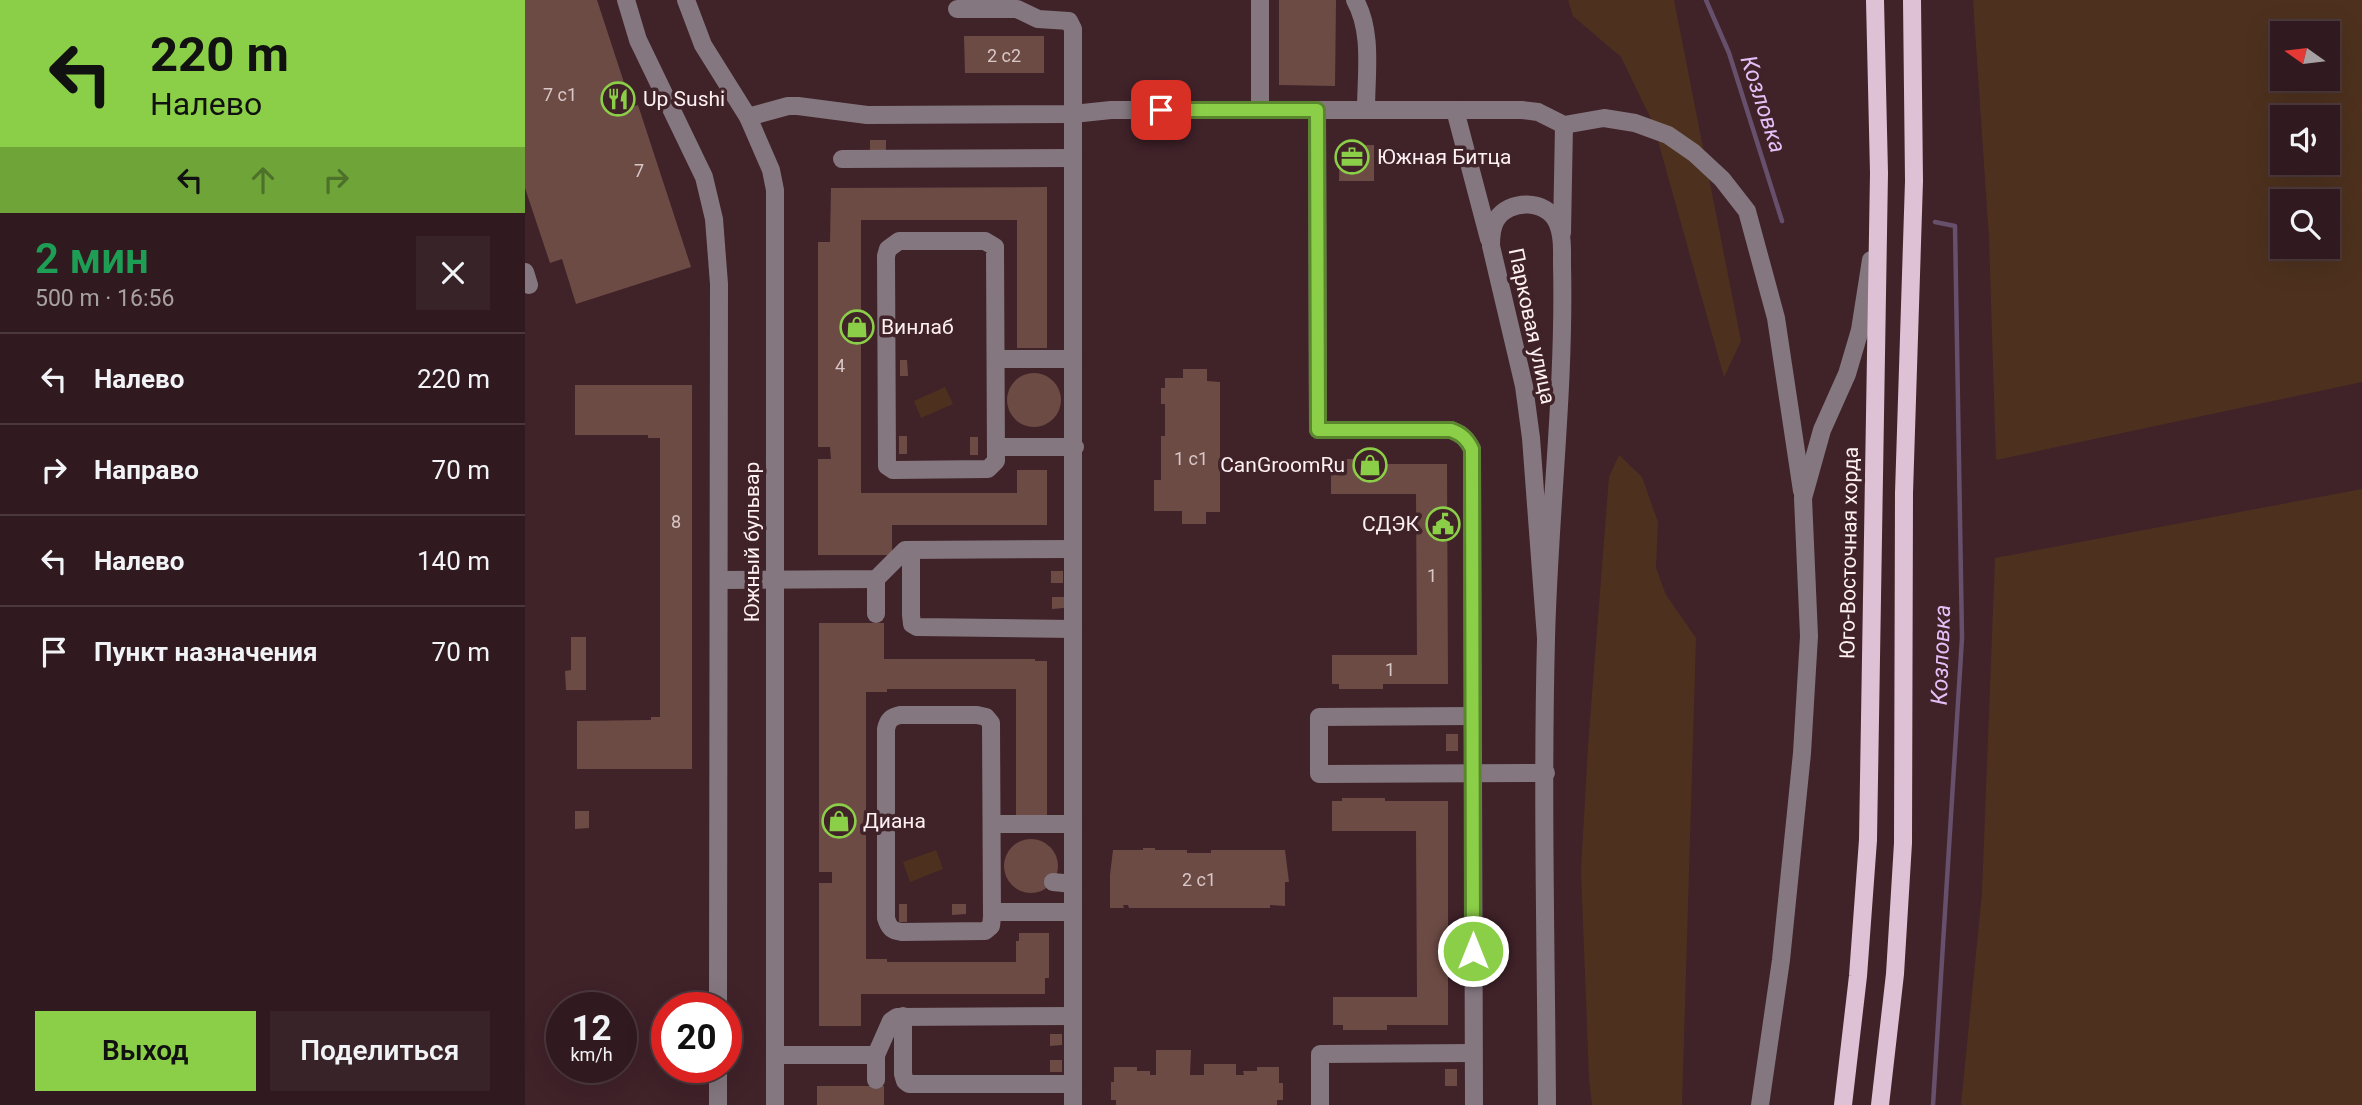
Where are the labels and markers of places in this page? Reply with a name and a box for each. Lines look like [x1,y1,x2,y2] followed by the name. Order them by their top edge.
[599,80,637,118] restaurant icon: Up Sushi
[1131,80,1191,140] pin
[643,87,725,111] place label: Up Sushi
[1333,138,1371,176] office icon: Южная Битца
[1377,145,1511,169] place label: Южная Битца
[838,308,876,346] shop icon: Винлаб
[881,315,954,339] place label: Винлаб
[1351,446,1389,484] shop icon: CanGroomRu
[1220,453,1345,477] place label: CanGroomRu
[1424,505,1462,543] public building icon: СДЭК
[1362,512,1419,536] place label: СДЭК
[820,802,858,840] shop icon: Диана
[863,809,926,833] place label: Диана

